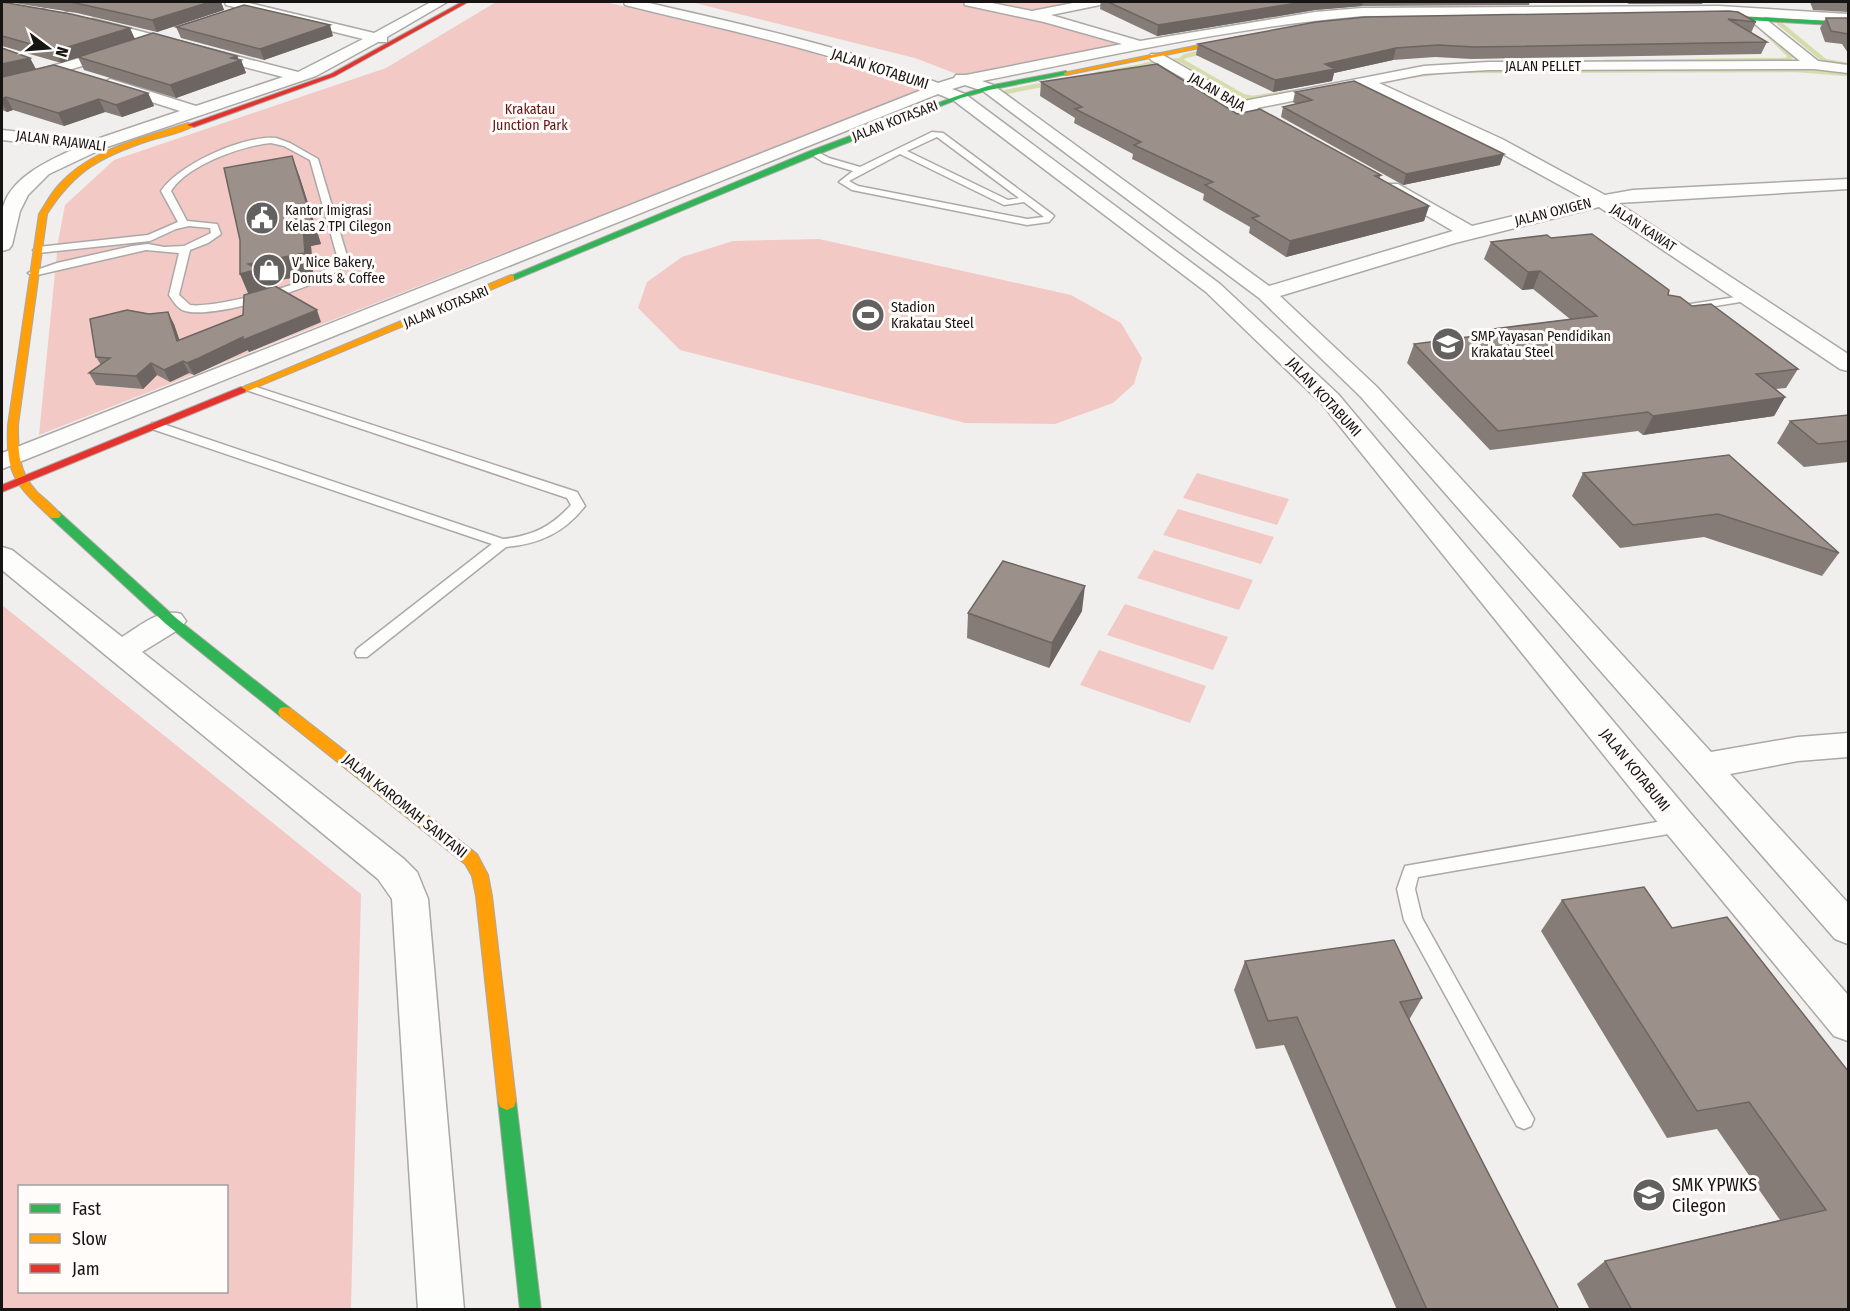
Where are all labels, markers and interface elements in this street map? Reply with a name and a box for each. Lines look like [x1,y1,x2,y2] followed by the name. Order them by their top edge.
[18,18,78,78] north arrow
[51,45,72,59] text: N
[829,45,931,93] street label: JALAN KOTABUMI
[1505,58,1581,75] street label: JALAN PELLET
[1186,69,1249,115] street label: JALAN BAJA
[850,97,940,145] street label: JALAN KOTASARI
[492,101,568,134] park label: Krakatau Junction Park
[15,127,107,155] street label: JALAN RAJAWALI
[1513,194,1593,230] street label: JALAN OXIGEN
[244,200,280,236] public building icon: Kantor Imigrasi Kelas 2 TPI Cilegon
[1607,200,1679,256] street label: JALAN KAWAT
[285,202,391,235] place label: Kantor Imigrasi Kelas 2 TPI Cilegon
[251,252,287,288] shop icon: V' Nice Bakery, Donuts & Coffee
[292,254,385,287] place label: V' Nice Bakery, Donuts & Coffee
[401,282,491,332] street label: JALAN KOTASARI
[850,297,886,333] sports icon: Stadion Krakatau Steel
[891,299,974,332] place label: Stadion Krakatau Steel
[1430,326,1466,362] school or university icon: SMP Yayasan Pendidikan Krakatau Steel
[1471,328,1611,361] place label: SMP Yayasan Pendidikan Krakatau Steel
[1283,354,1365,440] street label: JALAN KOTABUMI
[1596,725,1674,815] street label: JALAN KOTABUMI
[339,750,471,862] street label: JALAN KAROMAH SANTANI
[1672,1174,1757,1217] place label: SMK YPWKS Cilegon
[1631,1177,1667,1213] school or university icon: SMK YPWKS Cilegon
[18,1185,228,1293] legend
[72,1198,101,1220] text: Fast
[72,1228,107,1250] text: Slow
[72,1258,100,1280] text: Jam

